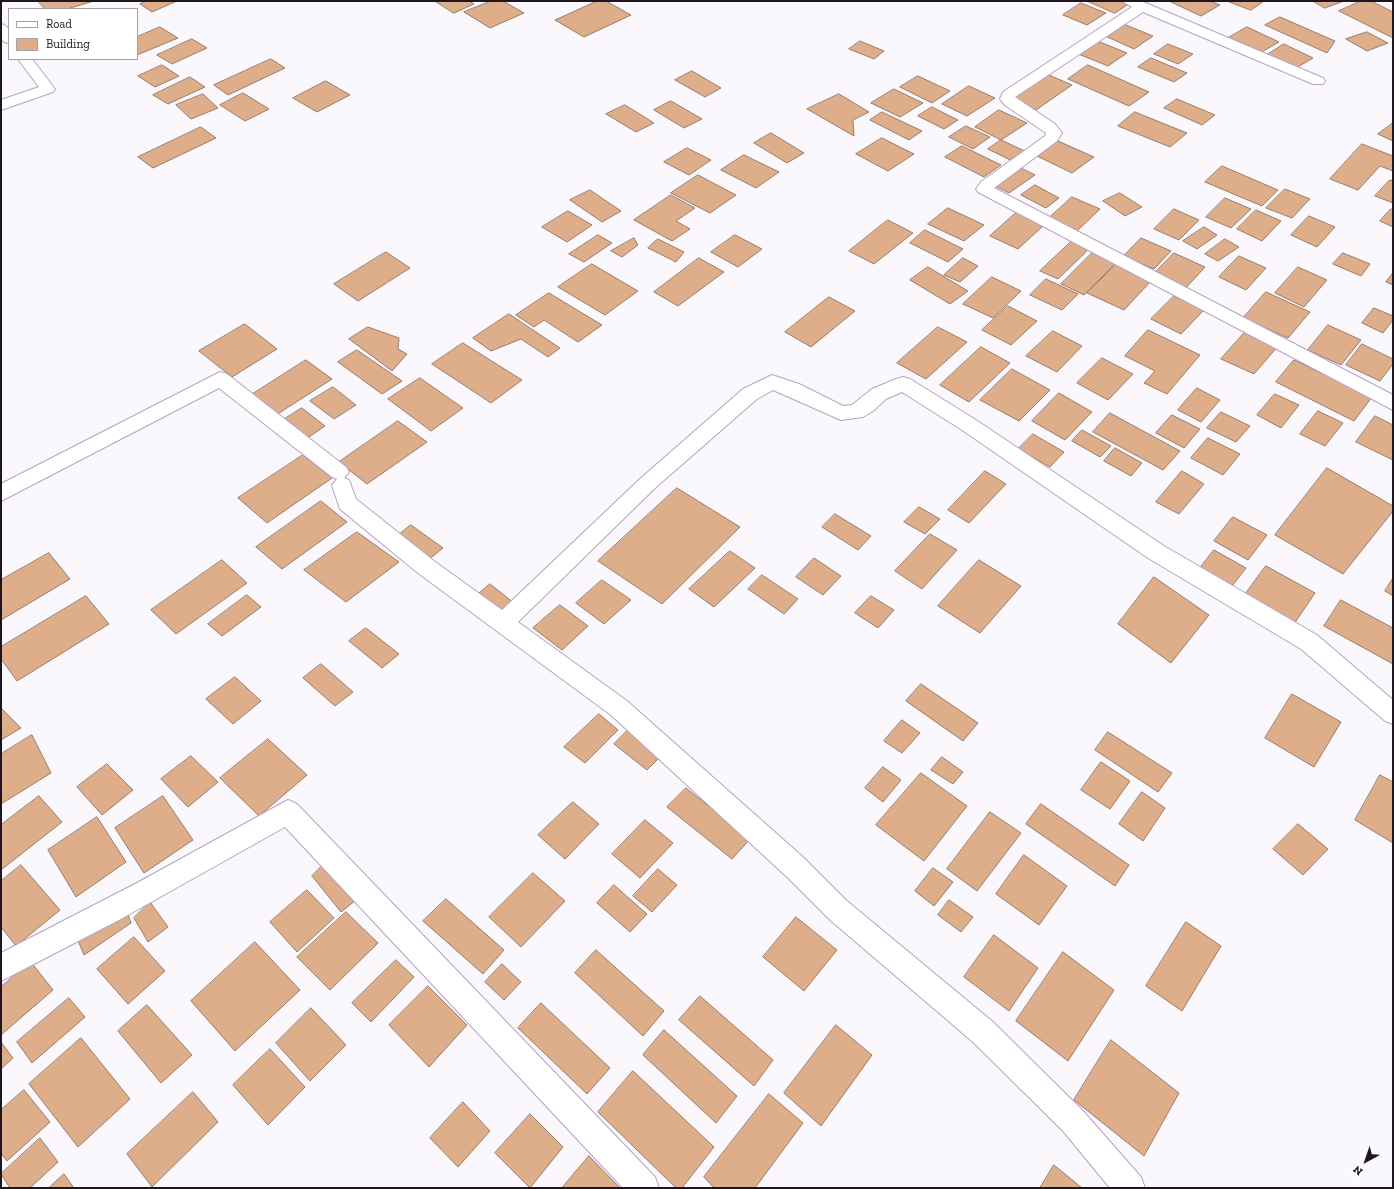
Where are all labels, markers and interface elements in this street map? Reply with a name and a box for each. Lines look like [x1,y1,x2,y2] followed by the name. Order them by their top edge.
[8,8,138,60] legend
[46,17,72,31] text: Road
[46,37,90,51] text: Building
[1346,1141,1386,1181] north arrow
[1351,1163,1365,1178] text: N

